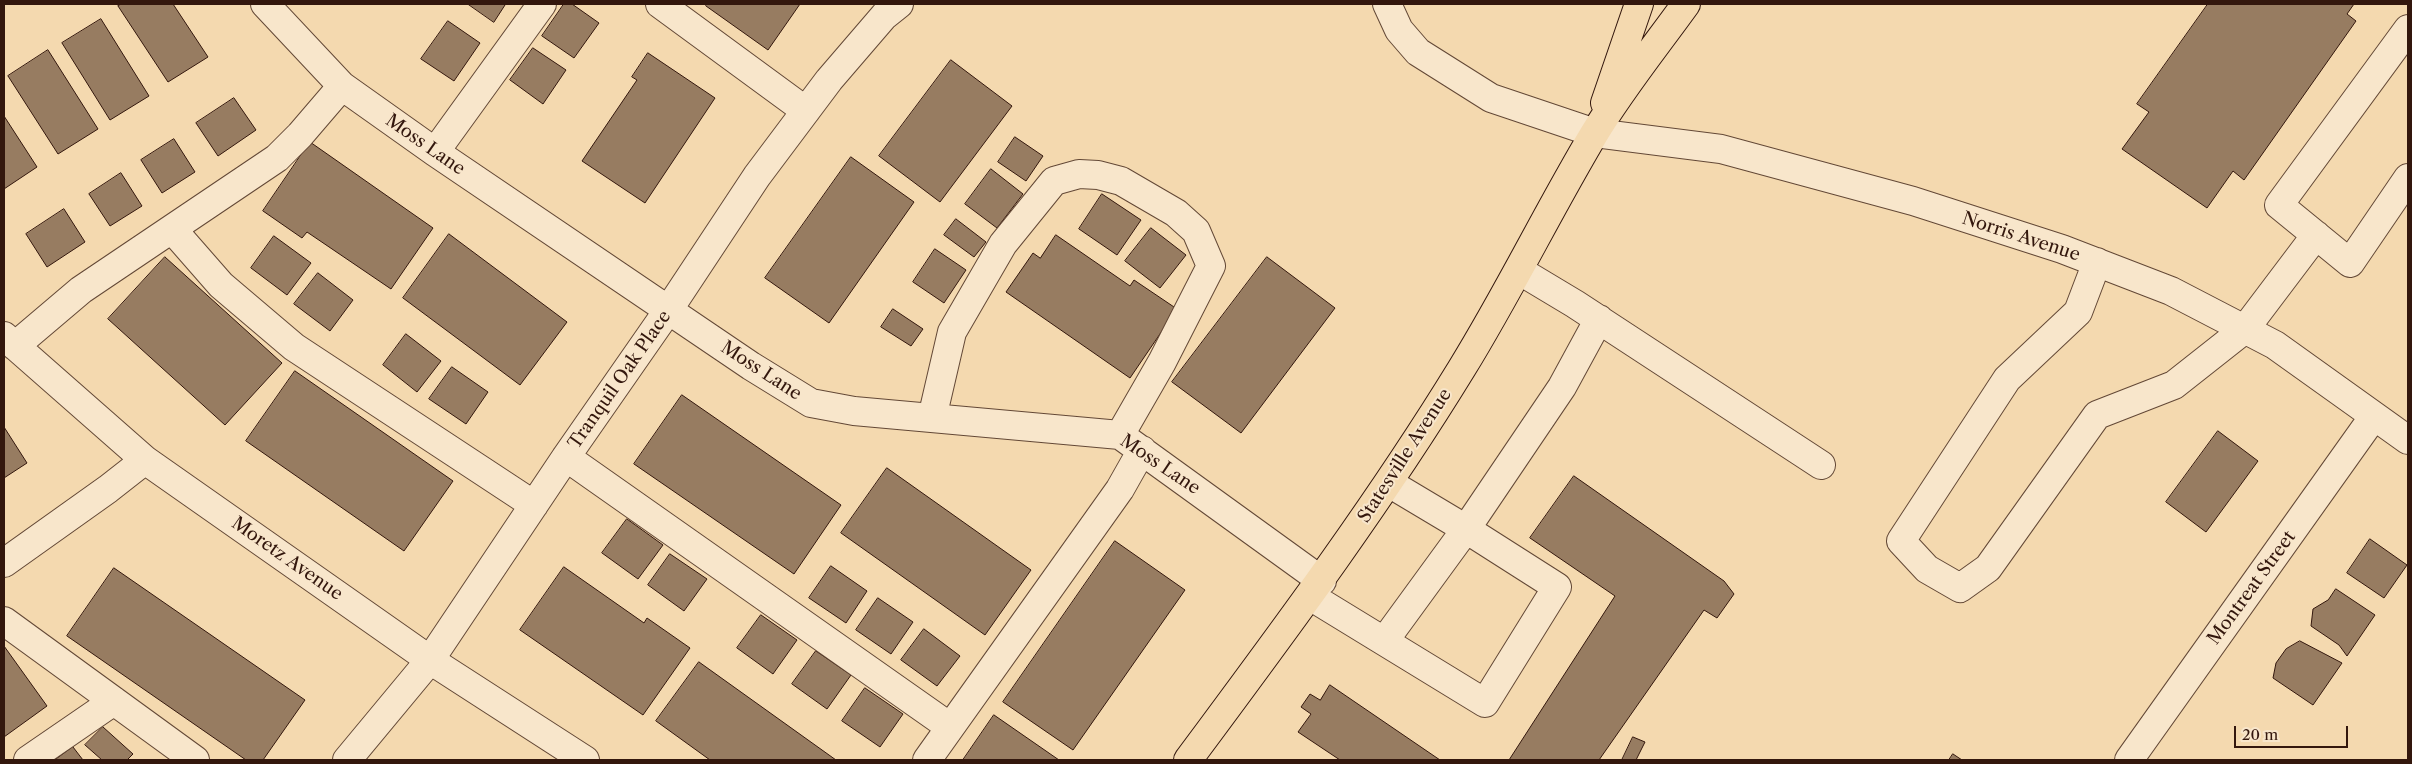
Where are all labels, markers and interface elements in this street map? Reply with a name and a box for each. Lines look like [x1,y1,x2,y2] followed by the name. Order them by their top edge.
[381,110,469,180] street label: Moss Lane
[1959,208,2083,266] street label: Norris Avenue
[564,307,676,453] street label: Tranquil Oak Place
[717,337,805,405] street label: Moss Lane
[1354,385,1456,527] street label: Statesville Avenue
[1116,430,1204,500] street label: Moss Lane
[227,513,347,605] street label: Moretz Avenue
[2203,527,2301,649] street label: Montreat Street
[2237,716,2351,748] scale bar
[2242,725,2278,744] text: 20 m

